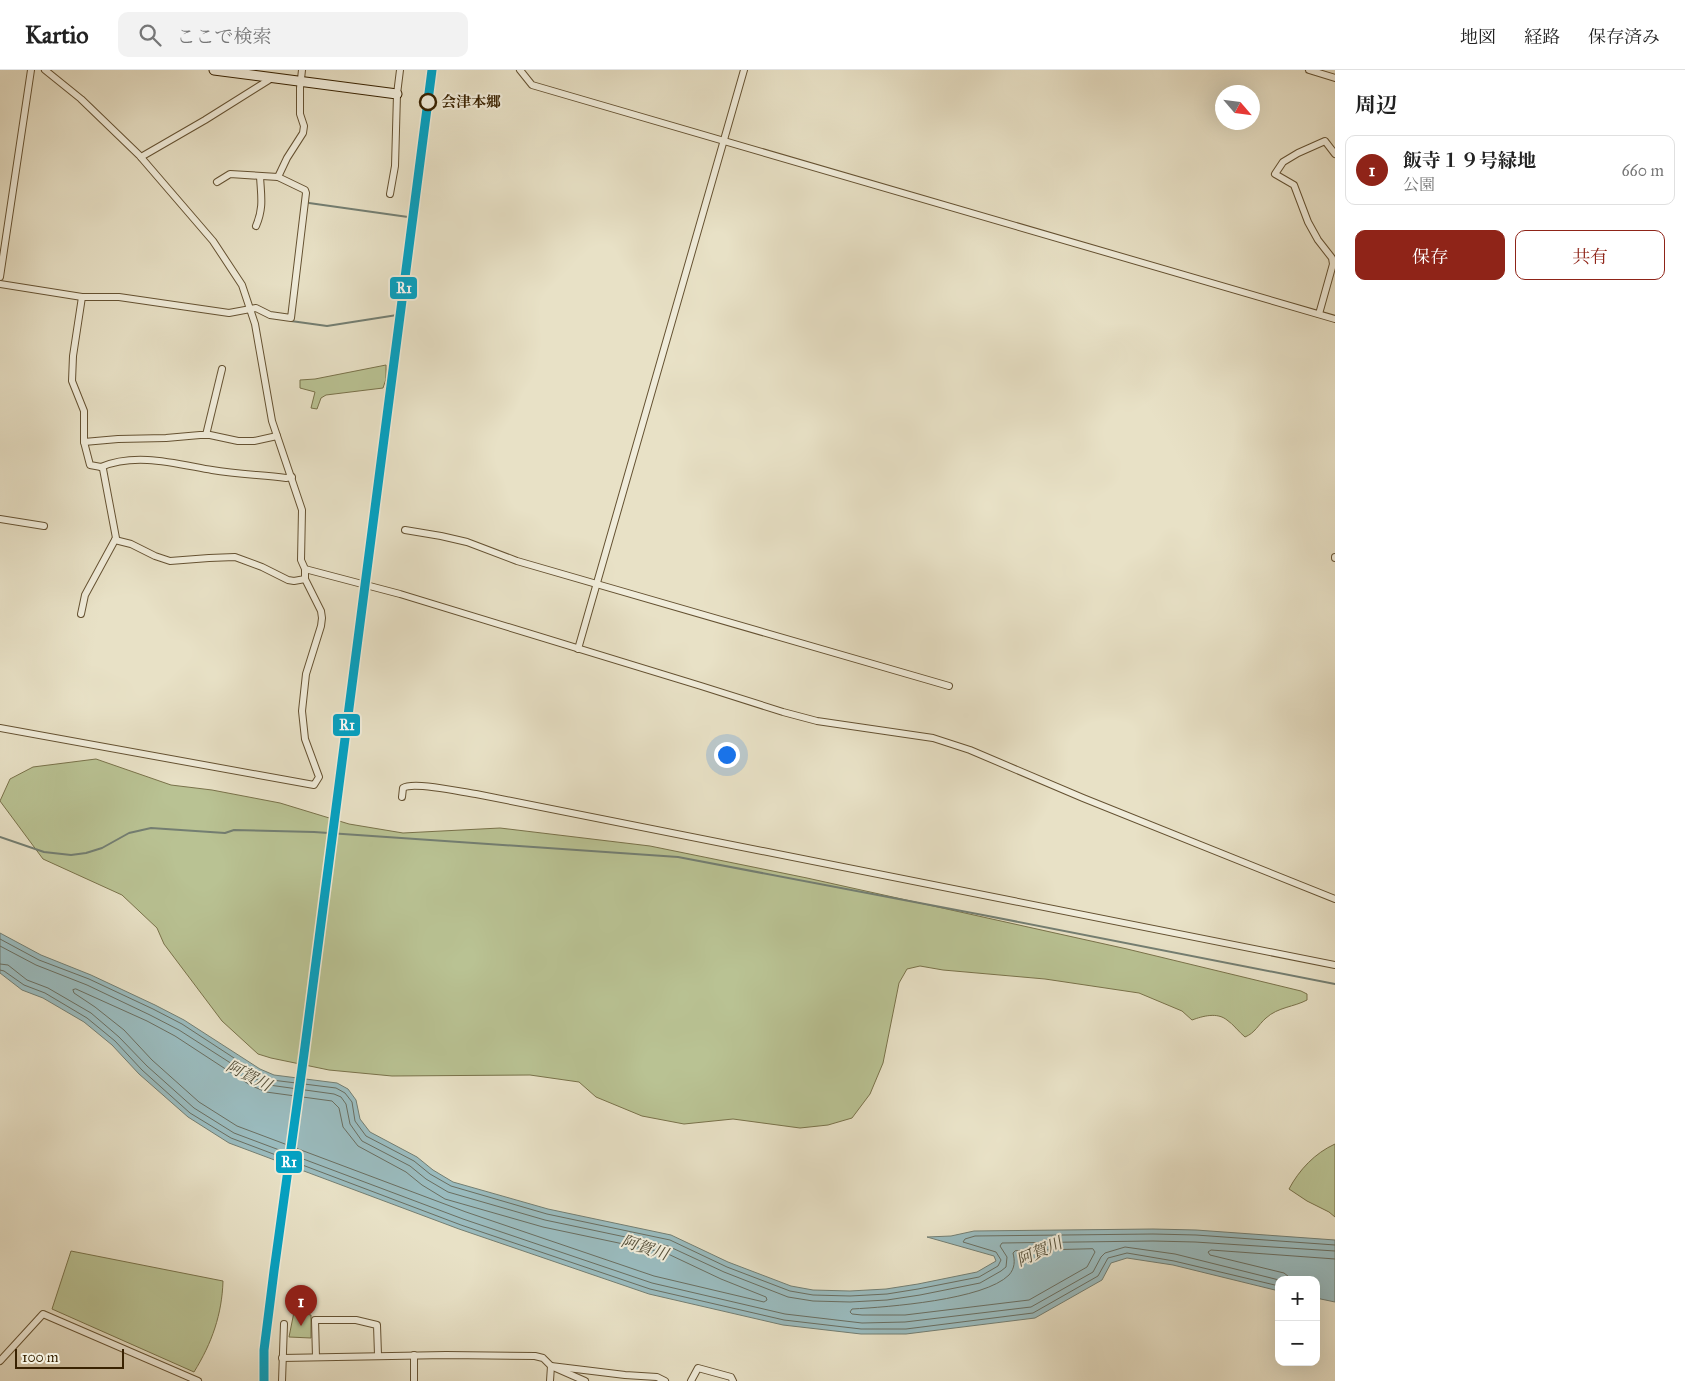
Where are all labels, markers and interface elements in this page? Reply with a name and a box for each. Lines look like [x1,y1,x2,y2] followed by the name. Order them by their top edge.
[118,12,468,57] search box
[25,20,88,50] text: Kartio
[136,21,164,49] icon: search
[176,25,271,48] text: ここで検索
[1460,26,1496,48] text: 地図
[1524,26,1560,48] text: 経路
[1588,26,1660,48] text: 保存済み
[1215,85,1260,130] north arrow
[1355,92,1397,118] text: 周辺
[419,93,437,111] marker: 会津本郷
[441,93,501,111] place label: 会津本郷
[1403,149,1536,172] text: 飯寺１９号緑地
[1369,161,1375,180] text: 1
[1621,161,1664,180] text: 660 m
[1403,175,1435,194] text: 公園
[1355,230,1505,280] button: 保存
[1515,230,1665,280] button: 共有
[389,276,418,300] line badge: R1
[396,280,412,297] text: R1
[332,713,361,737] line badge: R1
[339,717,355,734] text: R1
[714,742,740,768] your location
[223,1056,276,1096] water label: 阿賀川
[275,1150,303,1174] line badge: R1
[281,1154,297,1171] text: R1
[619,1231,673,1265] water label: 阿賀川
[1013,1232,1067,1270] water label: 阿賀川
[1275,1276,1320,1366] map controls
[1275,1276,1320,1321] button: +
[285,1285,317,1326] pin: 1
[1275,1321,1320,1366] button: −
[15,1346,124,1369] scale bar
[22,1349,59,1366] text: 100 m

